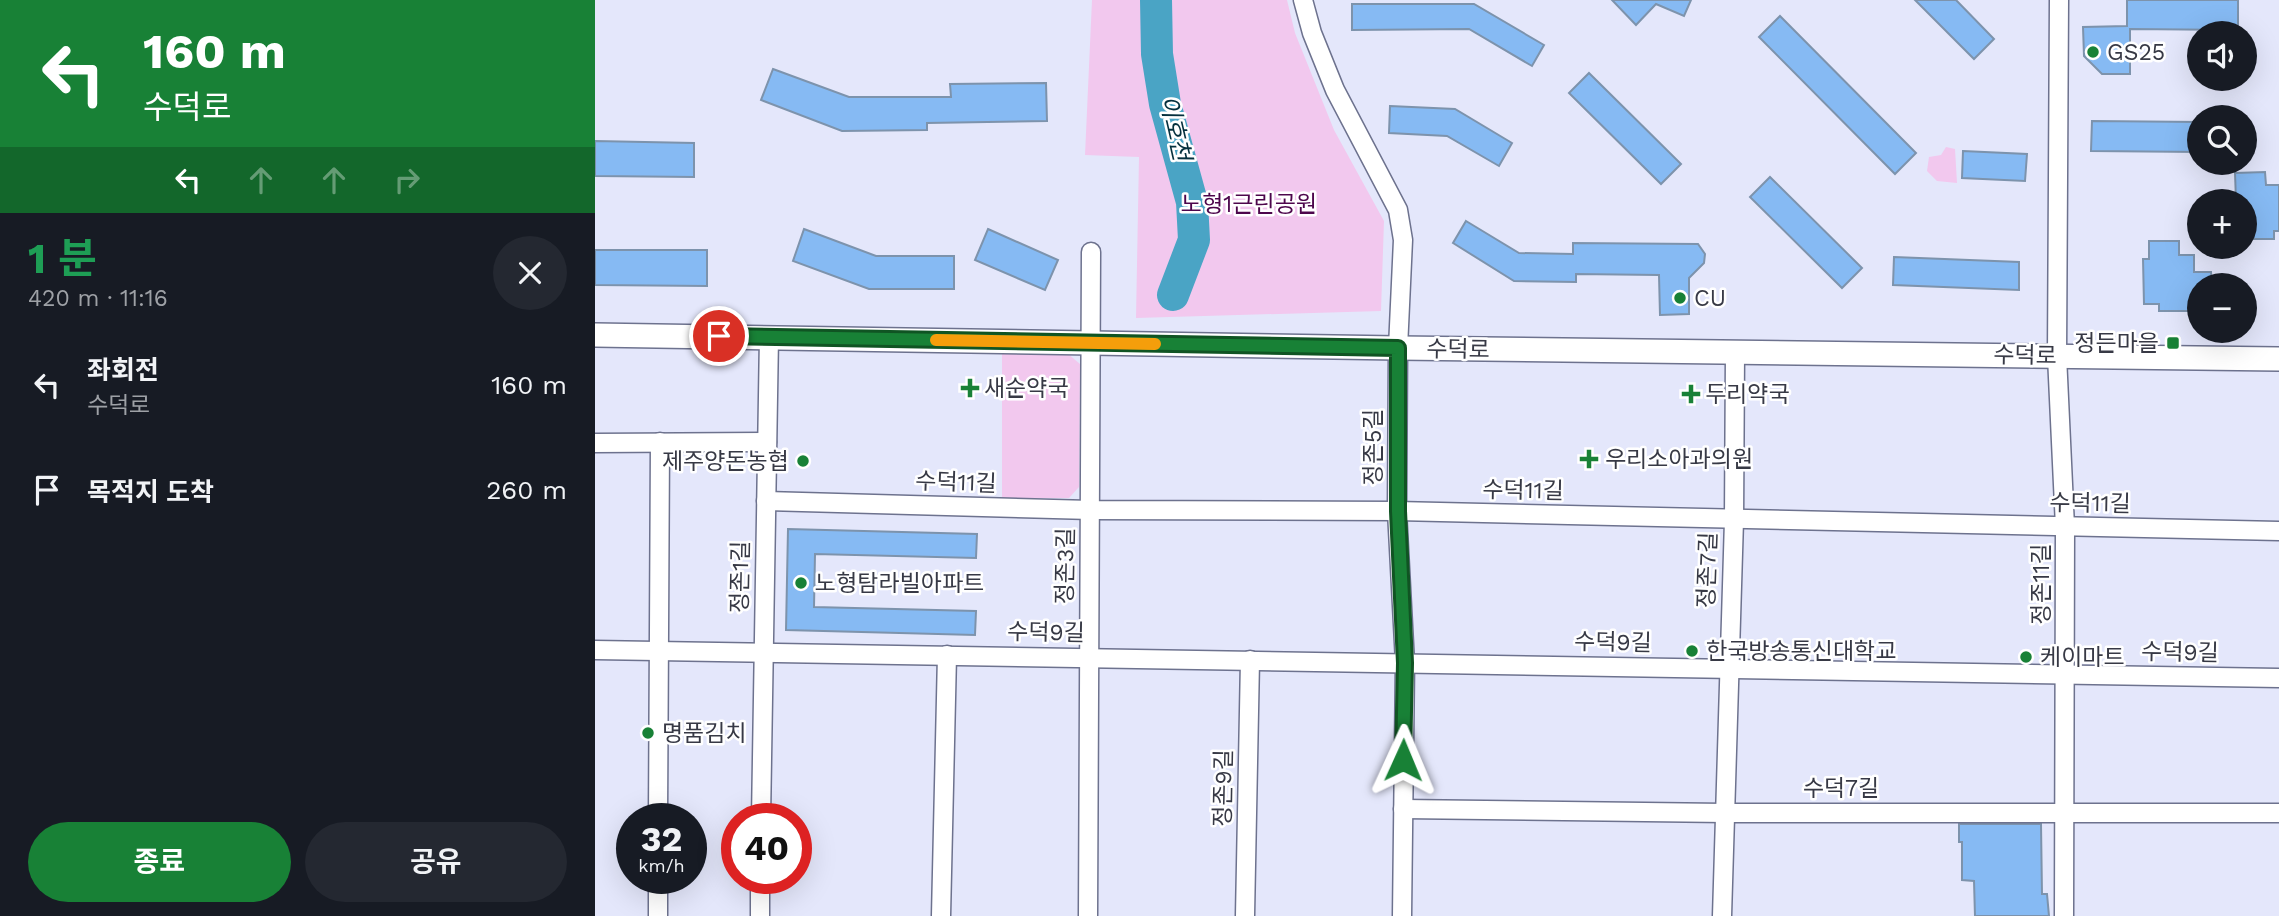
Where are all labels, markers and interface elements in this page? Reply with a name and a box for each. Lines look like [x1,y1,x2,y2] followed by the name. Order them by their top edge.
[2187,21,2257,343] map controls
[2187,21,2257,91] button: sound
[143,22,286,80] text: 160 m
[28,28,119,119] icon: left
[2107,39,2165,66] place label: GS25
[2085,44,2101,60] marker: GS25
[143,88,231,126] text: 수덕로
[1154,93,1197,166] water label: 이호천
[2187,105,2257,175] button: search
[169,161,207,199] icon: left
[242,161,280,199] icon: ahead
[315,161,353,199] icon: ahead
[388,161,426,199] icon: right
[2187,189,2257,259] button: +
[1181,191,1317,218] park label: 노형1근린공원
[28,234,97,283] text: 1 분
[493,236,567,310] button: close
[2187,273,2257,343] button: −
[28,285,168,312] text: 420 m · 11:16
[1694,285,1726,312] place label: CU
[1672,290,1688,306] marker: CU
[689,306,749,366] pin
[700,317,738,355] icon: arrive
[2074,330,2159,357] place label: 정든마을
[1426,335,1490,364] street label: 수덕로
[2165,335,2181,351] marker: 정든마을
[1993,341,2057,370] street label: 수덕로
[87,355,159,385] text: 좌회전
[28,366,66,404] icon: left
[491,370,567,400] text: 160 m
[984,375,1069,402] place label: 새순약국
[962,380,978,396] marker: 새순약국
[1705,381,1790,408] place label: 두리약국
[1683,386,1699,402] marker: 두리약국
[87,392,150,419] text: 수덕로
[1360,409,1387,485] street label: 정존5길
[1605,446,1753,473] place label: 우리소아과의원
[662,448,789,475] place label: 제주양돈농협
[1579,449,1599,469] marker: 우리소아과의원
[795,453,811,469] marker: 제주양돈농협
[915,468,997,497] street label: 수덕11길
[28,471,66,509] icon: arrive
[486,475,567,505] text: 260 m
[1482,476,1564,505] street label: 수덕11길
[87,477,214,507] text: 목적지 도착
[2049,489,2131,518] street label: 수덕11길
[1051,527,1080,605] street label: 정존3길
[1693,531,1722,609] street label: 정존7길
[726,541,755,613] street label: 정존1길
[2028,543,2055,625] street label: 정존11길
[815,570,984,597] place label: 노형탐라빌아파트
[793,575,809,591] marker: 노형탐라빌아파트
[1007,618,1085,647] street label: 수덕9길
[1574,628,1652,657] street label: 수덕9길
[1706,638,1896,665] place label: 한국방송통신대학교
[2141,638,2219,667] street label: 수덕9길
[1684,643,1700,659] marker: 한국방송통신대학교
[2040,644,2125,671] place label: 케이마트
[2018,649,2034,665] marker: 케이마트
[662,720,747,747] place label: 명품김치
[1366,723,1440,797] position arrow
[640,725,656,741] marker: 명품김치
[1209,749,1238,827] street label: 정존9길
[1803,775,1879,802] street label: 수덕7길
[721,803,812,894] speed limit sign: 40
[641,818,682,860] text: 32
[28,822,291,902] button: 종료
[305,822,567,902] button: 공유
[638,855,685,876] text: km/h

